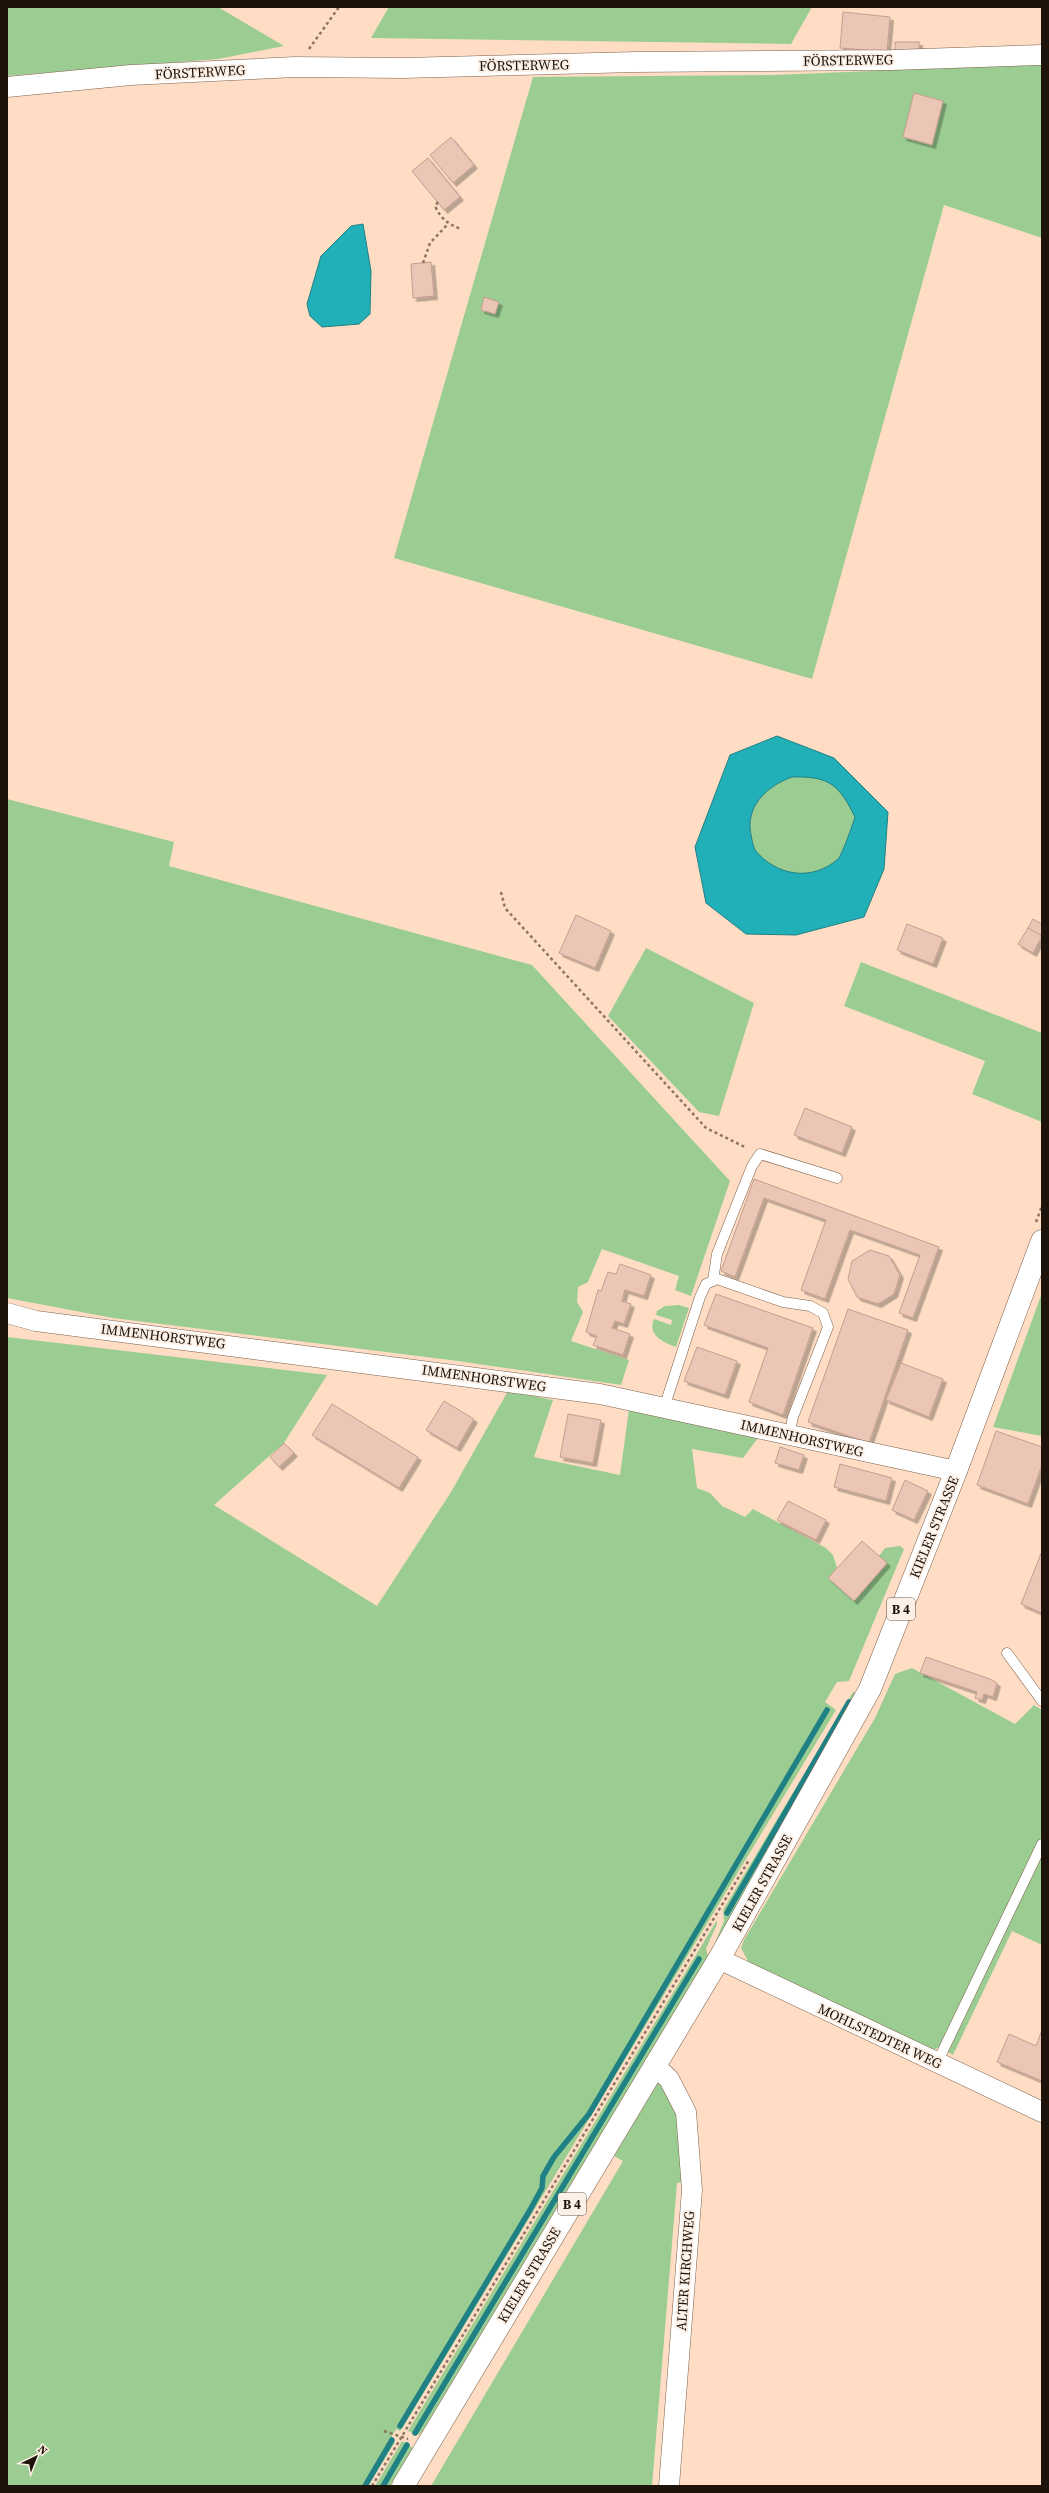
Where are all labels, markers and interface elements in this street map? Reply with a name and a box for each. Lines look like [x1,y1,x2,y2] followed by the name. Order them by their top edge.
[803,49,894,71] street label: FÖRSTERWEG
[479,54,570,76] street label: FÖRSTERWEG
[154,60,246,84] street label: FÖRSTERWEG
[100,1318,227,1354] street label: IMMENHORSTWEG
[421,1359,548,1397] street label: IMMENHORSTWEG
[739,1414,866,1462] street label: IMMENHORSTWEG
[904,1473,964,1581] street label: KIELER STRASSE
[887,1598,915,1620] road number: B 4
[727,1831,797,1935] street label: KIELER STRASSE
[815,1998,946,2074] street label: MOHLSTEDTER WEG
[558,2193,586,2215] road number: B 4
[671,2210,699,2332] street label: ALTER KIRCHWEG
[493,2223,565,2327] street label: KIELER STRASSE
[16,2437,56,2477] north arrow
[34,2442,51,2458] text: N

